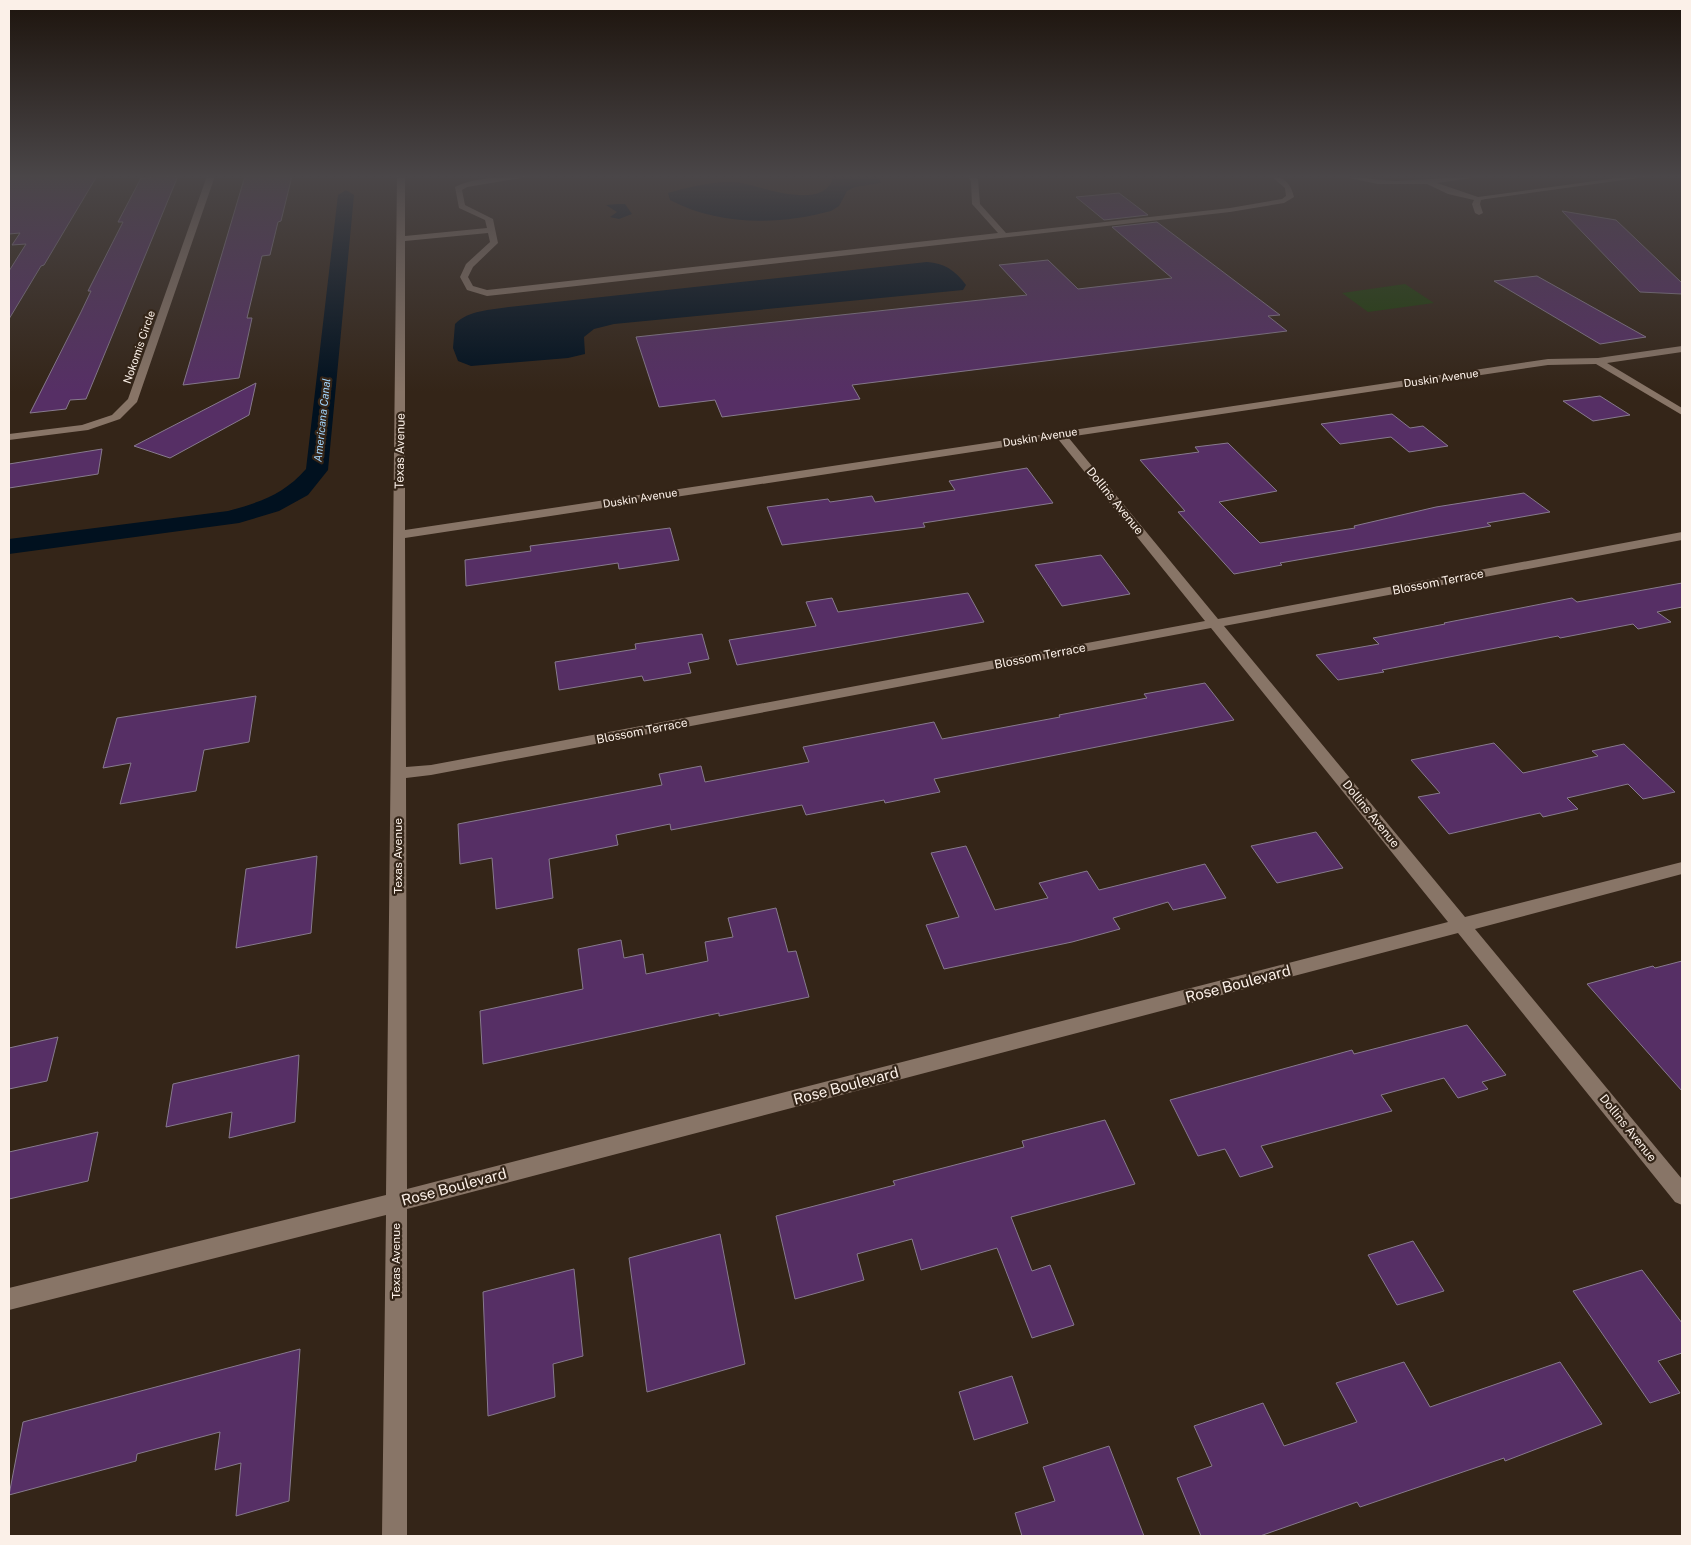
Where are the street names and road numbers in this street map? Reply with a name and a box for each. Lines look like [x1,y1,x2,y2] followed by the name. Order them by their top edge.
[121,309,157,385] street label: Nokomis Circle
[1403,367,1479,389] street label: Duskin Avenue
[392,413,408,489] street label: Texas Avenue
[1002,425,1078,449] street label: Duskin Avenue
[1084,465,1146,538] street label: Dollins Avenue
[602,486,678,510] street label: Duskin Avenue
[1391,566,1485,598] street label: Blossom Terrace
[993,640,1087,672] street label: Blossom Terrace
[595,715,689,747] street label: Blossom Terrace
[1340,778,1402,851] street label: Dollins Avenue
[391,818,405,894] street label: Texas Avenue
[1183,961,1292,1006] street label: Rose Boulevard
[791,1063,900,1108] street label: Rose Boulevard
[1597,1092,1659,1165] street label: Dollins Avenue
[399,1164,508,1209] street label: Rose Boulevard
[389,1223,403,1299] street label: Texas Avenue

